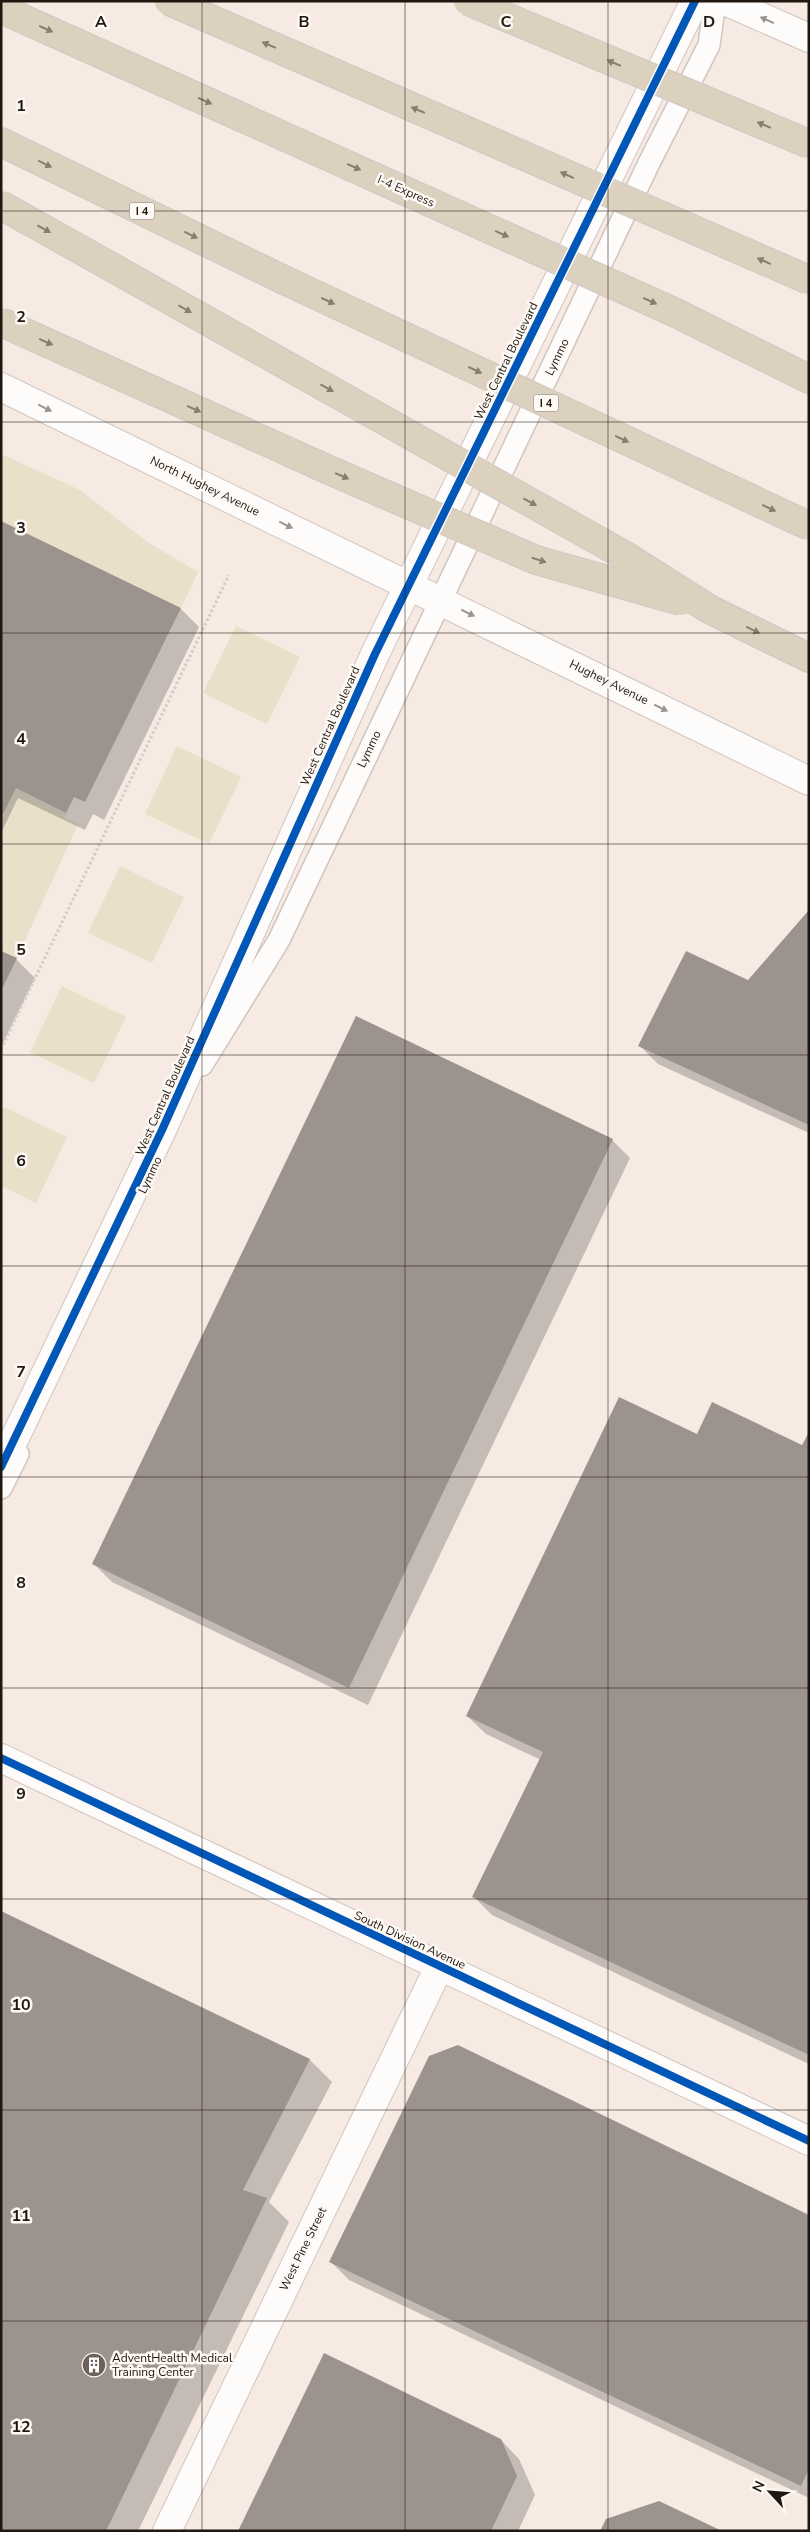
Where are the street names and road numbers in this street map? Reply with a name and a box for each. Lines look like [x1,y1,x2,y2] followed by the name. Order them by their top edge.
[375,171,437,211] street label: I-4 Express
[130,202,154,220] road number: I 4
[471,299,541,423] street label: West Central Boulevard
[541,336,573,378] street label: Lymmo
[534,394,558,412] road number: I 4
[147,452,263,520] street label: North Hughey Avenue
[567,656,651,708] street label: Hughey Avenue
[296,664,364,788] street label: West Central Boulevard
[353,727,385,770] street label: Lymmo
[131,1034,199,1158] street label: West Central Boulevard
[134,1153,166,1196] street label: Lymmo
[352,1907,468,1973] street label: South Division Avenue
[276,2204,331,2294] street label: West Pine Street

